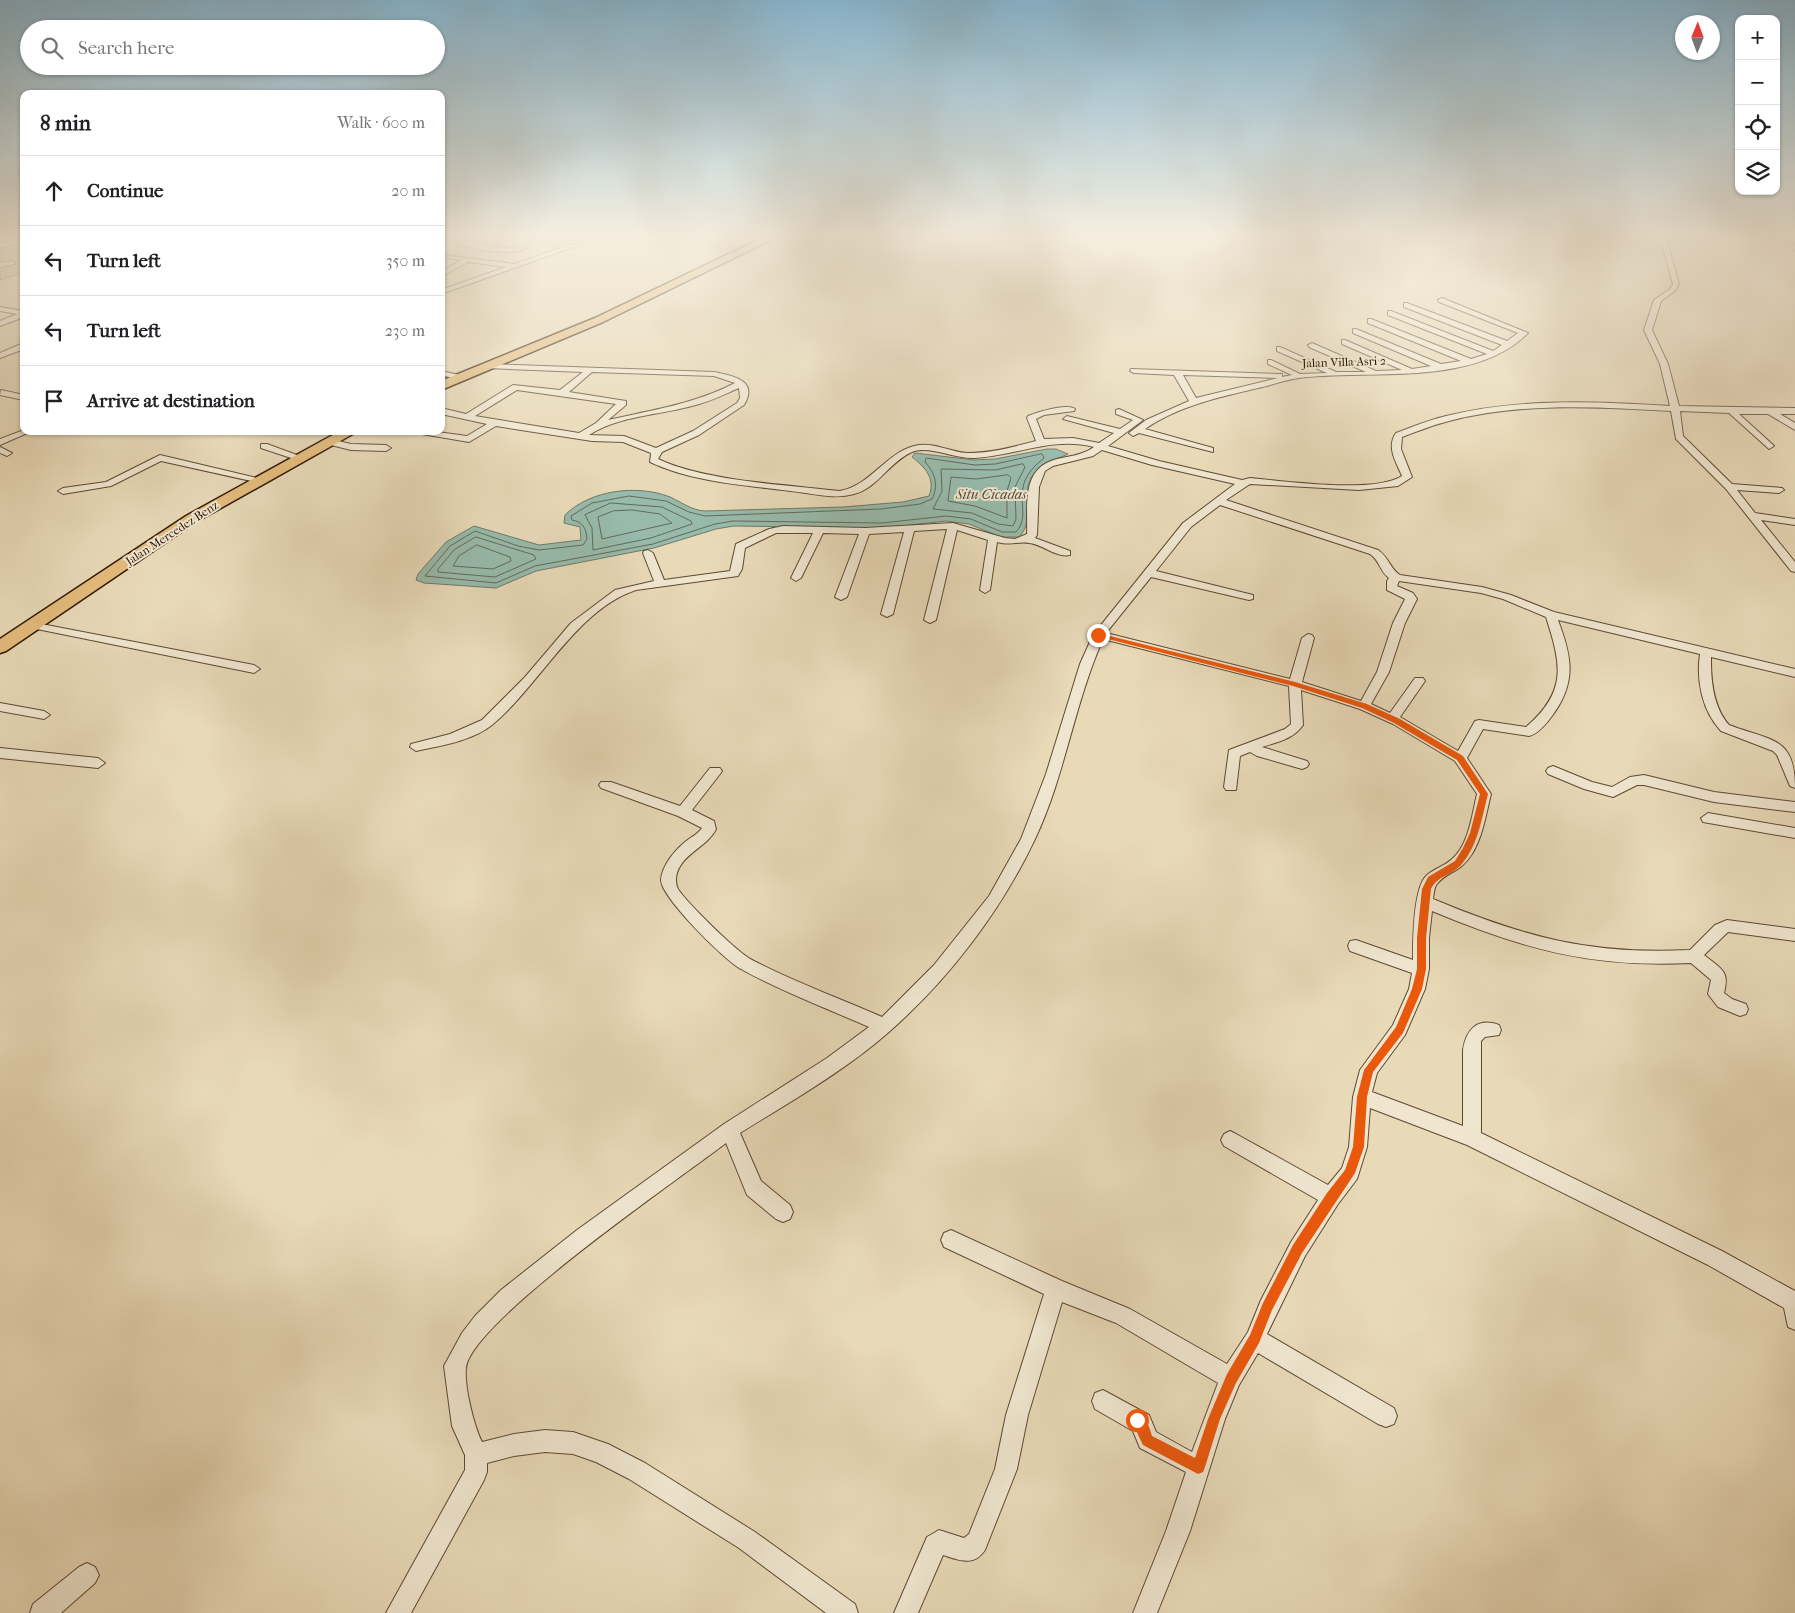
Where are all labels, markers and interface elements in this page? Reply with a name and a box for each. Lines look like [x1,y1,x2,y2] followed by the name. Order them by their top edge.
[1675,15,1720,60] north arrow
[1735,15,1780,195] map controls
[1735,15,1780,60] button: +
[20,20,445,75] search box
[38,34,66,62] icon: search
[78,37,174,59] text: Search here
[1735,60,1780,105] button: −
[1735,105,1780,150] button: locate
[40,111,91,135] text: 8 min
[337,113,425,132] text: Walk · 600 m
[1735,150,1780,195] button: layers
[40,177,68,205] icon: ahead
[87,180,163,202] text: Continue
[391,181,425,200] text: 20 m
[40,247,68,275] icon: left
[87,250,161,272] text: Turn left
[386,251,425,270] text: 350 m
[40,317,68,345] icon: left
[87,320,161,342] text: Turn left
[385,321,425,340] text: 230 m
[1301,354,1386,370] street label: Jalan Villa Asri 2
[40,387,68,415] icon: arrive
[87,390,255,412] text: Arrive at destination
[955,486,1027,503] water label: Situ Cicadas
[122,497,222,569] street label: Jalan Mercedez Benz
[1087,624,1110,647] route end
[1126,1409,1149,1432] route start

